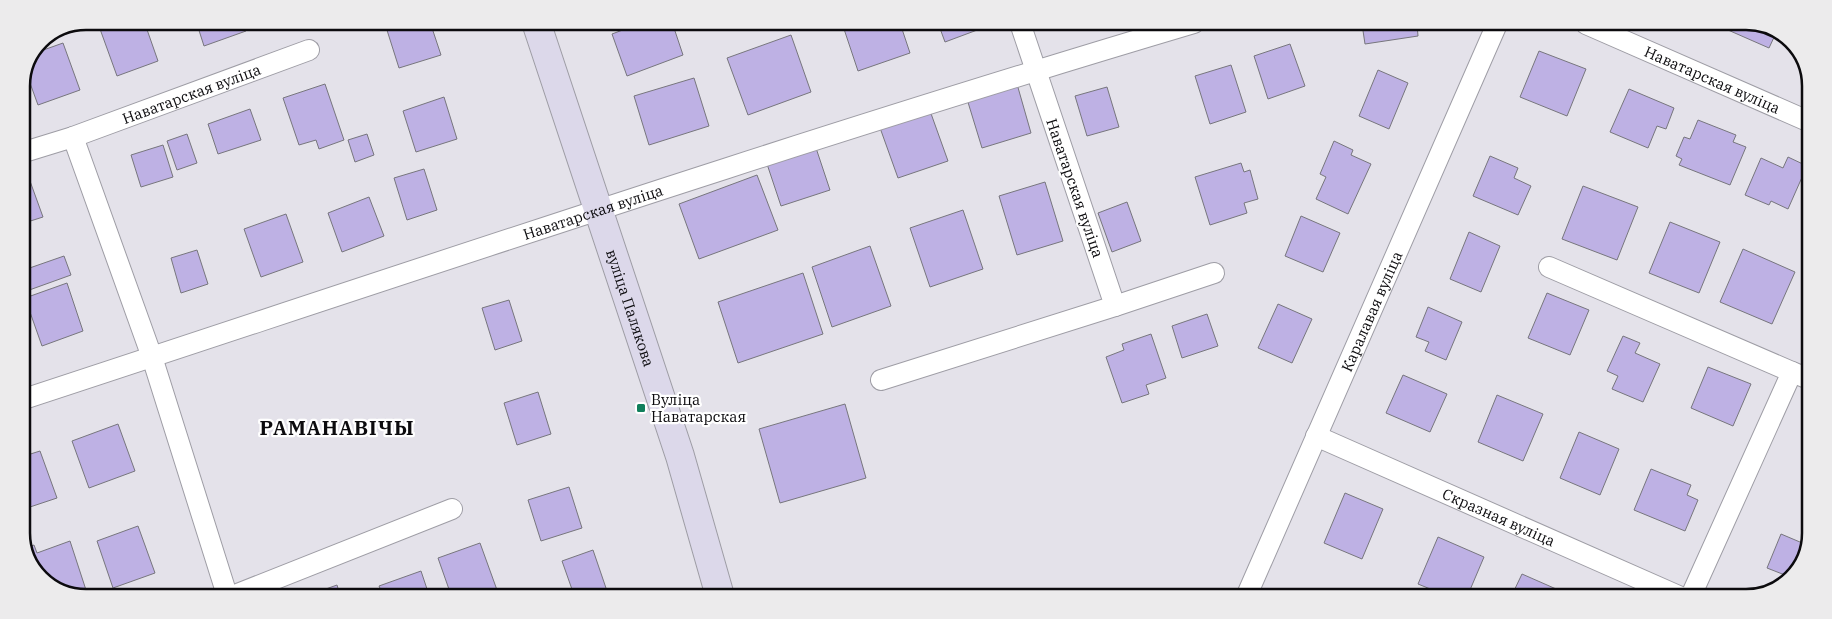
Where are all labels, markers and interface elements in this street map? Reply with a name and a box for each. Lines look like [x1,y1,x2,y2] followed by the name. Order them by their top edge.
[1642,41,1783,117] street label: Наватарская вуліца
[119,59,263,128] street label: Наватарская вуліца
[1042,116,1108,260] street label: Наватарская вуліца
[520,180,665,243] street label: Наватарская вуліца
[602,247,659,369] street label: вуліца Палякова
[1336,248,1406,374] street label: Каралавая вуліца
[651,390,746,426] place label: Вуліца Наватарская
[635,402,647,414] marker: Вуліца Наватарская
[260,414,414,441] district label: РАМАНАВІЧЫ
[1440,484,1558,550] street label: Скразная вуліца

